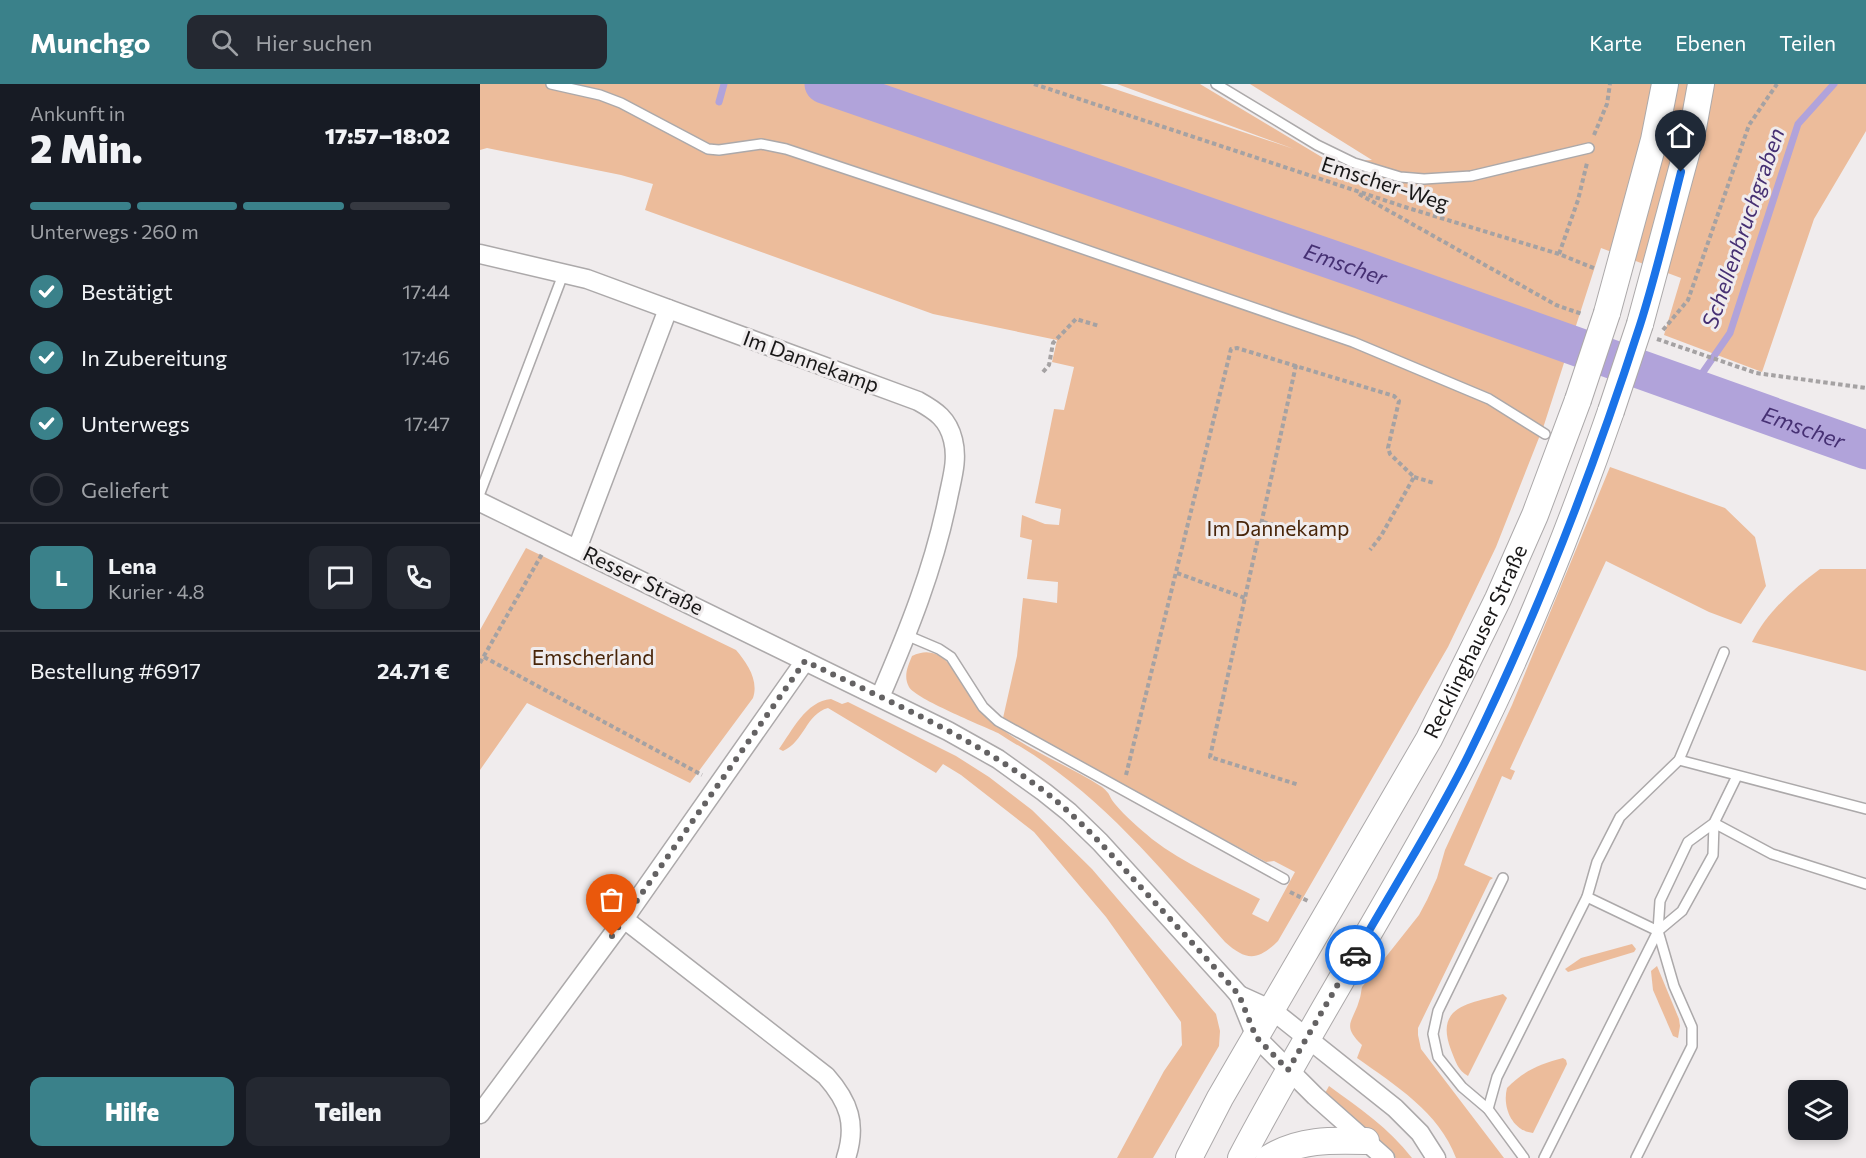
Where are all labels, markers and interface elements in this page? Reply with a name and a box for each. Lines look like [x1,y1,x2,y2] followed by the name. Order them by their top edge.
[187,15,607,69] search box
[30,25,151,59] text: Munchgo
[208,26,241,59] icon: search
[256,29,372,56] text: Hier suchen
[1589,30,1642,55] text: Karte
[1675,30,1746,55] text: Ebenen
[1779,30,1836,55] text: Teilen
[30,101,125,125] text: Ankunft in
[1655,110,1706,172] pin
[1664,119,1697,152] icon: home
[325,122,450,149] text: 17:57–18:02
[30,123,143,171] text: 2 Min.
[1696,124,1790,332] water label: Schellenbruchgraben
[1319,150,1452,215] street label: Emscher-Weg
[30,219,199,243] text: Unterwegs · 260 m
[1301,237,1392,291] water label: Emscher
[30,275,63,308] icon: check
[81,278,173,305] text: Bestätigt
[402,279,450,303] text: 17:44
[740,324,883,397] street label: Im Dannekamp
[30,341,63,374] icon: check
[81,344,227,371] text: In Zubereitung
[402,345,450,369] text: 17:46
[1758,400,1850,455] water label: Emscher
[30,407,63,440] icon: check
[81,410,190,437] text: Unterwegs
[404,411,450,435] text: 17:47
[81,476,169,503] text: Geliefert
[1207,515,1349,540] park label: Im Dannekamp
[579,540,708,620] street label: Resser Straße
[1417,540,1531,742] street label: Recklinghauser Straße
[309,546,372,609] button: chat
[387,546,450,609] button: phone
[108,552,157,579] text: Lena
[55,564,68,591] text: L
[108,579,205,603] text: Kurier · 4.8
[532,644,654,669] park label: Emscherland
[30,657,201,684] text: Bestellung #6917
[377,657,450,684] text: 24.71 €
[586,874,637,936] pin
[595,883,628,916] icon: bag
[1325,925,1385,985] courier
[1339,939,1372,972] icon: car
[30,1077,234,1146] button: Hilfe
[246,1077,450,1146] button: Teilen
[1788,1080,1848,1140] map controls
[1788,1080,1848,1140] button: layers

